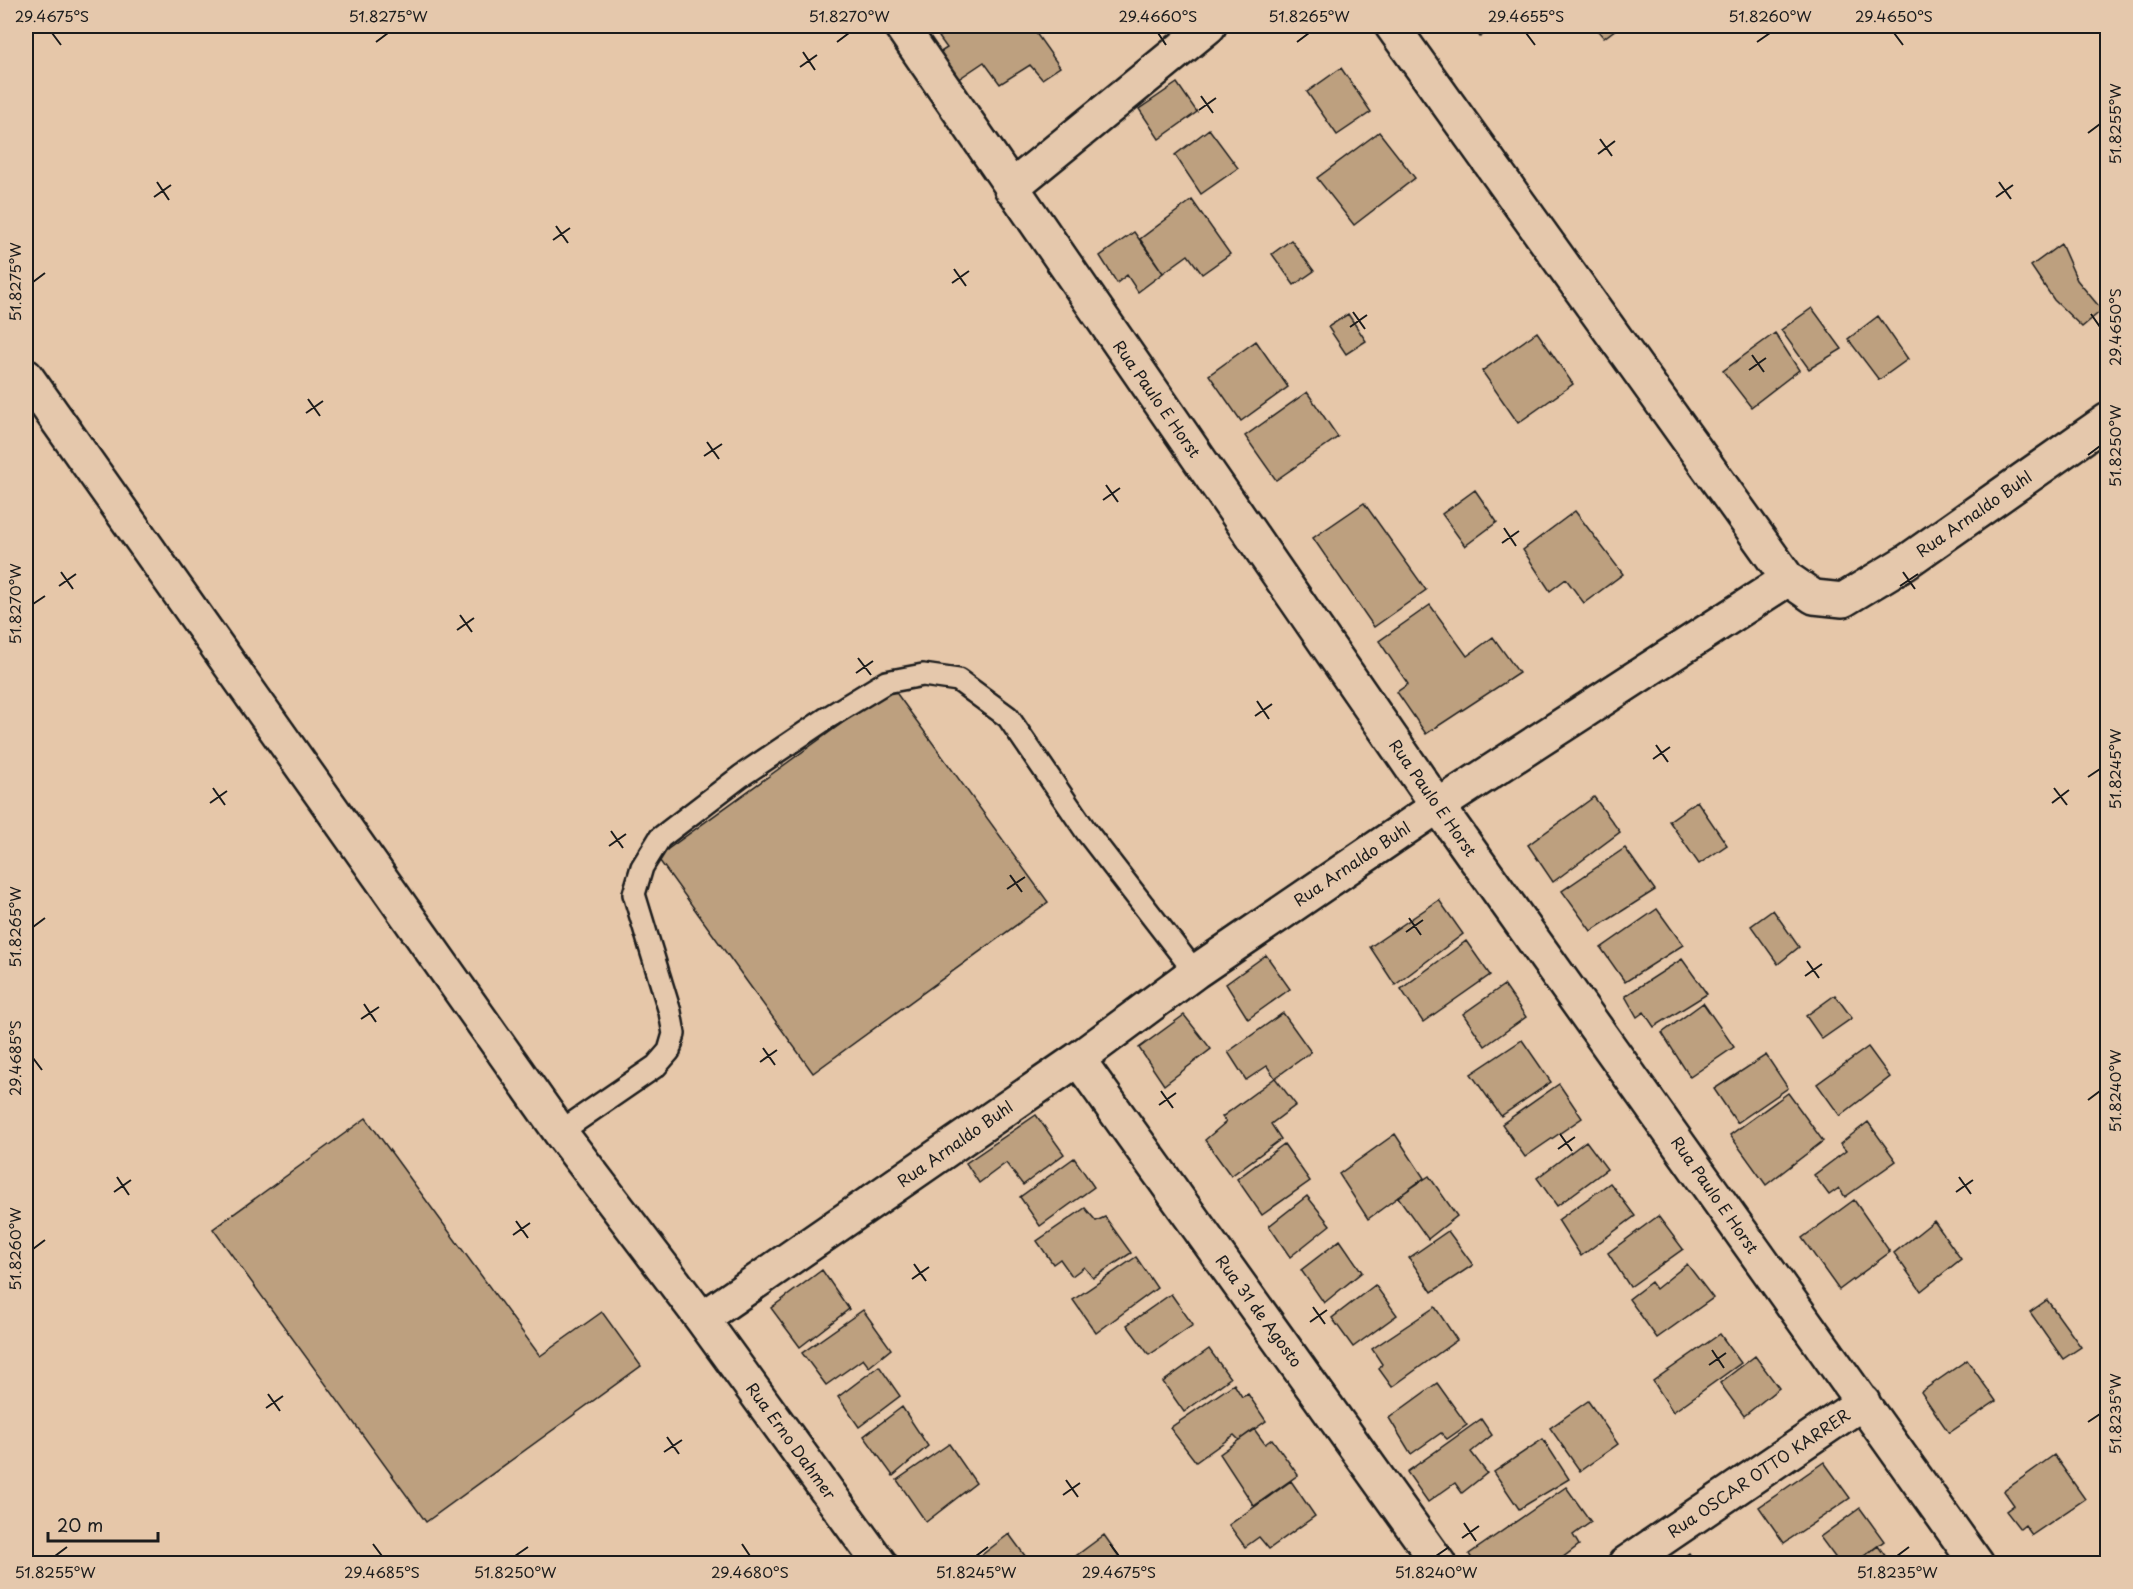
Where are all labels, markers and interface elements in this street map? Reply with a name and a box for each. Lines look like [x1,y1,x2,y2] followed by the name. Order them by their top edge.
[15,4,89,27] text: 29.4675°S
[348,4,428,27] text: 51.8275°W
[808,4,890,27] text: 51.8270°W
[1119,4,1197,27] text: 29.4660°S
[1268,4,1350,27] text: 51.8265°W
[1488,4,1564,27] text: 29.4655°S
[1728,4,1812,27] text: 51.8260°W
[1855,4,1933,27] text: 29.4650°S
[2103,83,2126,165] text: 51.8255°W
[3,242,26,322] text: 51.8275°W
[2103,288,2126,366] text: 29.4650°S
[1108,335,1208,462] street label: Rua Paulo E Horst
[2103,404,2126,487] text: 51.8250°W
[1911,464,2036,562] street label: Rua Arnaldo Buhl
[3,563,26,645] text: 51.8270°W
[2103,728,2126,809] text: 51.8245°W
[1384,734,1484,861] street label: Rua Paulo E Horst
[1288,815,1415,911] street label: Rua Arnaldo Buhl
[3,886,26,968] text: 51.8265°W
[3,1020,26,1096] text: 29.4685°S
[2103,1049,2126,1132] text: 51.8240°W
[892,1094,1017,1192] street label: Rua Arnaldo Buhl
[1666,1131,1766,1258] street label: Rua Paulo E Horst
[3,1207,26,1291] text: 51.8260°W
[1211,1249,1309,1372] street label: Rua 31 de Agosto
[2103,1373,2126,1455] text: 51.8235°W
[741,1377,843,1504] street label: Rua Erno Dahmer
[1662,1402,1855,1543] street label: Rua OSCAR OTTO KARRER
[48,1505,158,1543] scale bar
[57,1511,103,1538] text: 20 m
[14,1560,96,1583] text: 51.8255°W
[344,1560,420,1583] text: 29.4685°S
[474,1560,557,1583] text: 51.8250°W
[711,1560,789,1583] text: 29.4680°S
[936,1560,1017,1583] text: 51.8245°W
[1082,1560,1156,1583] text: 29.4675°S
[1395,1560,1478,1583] text: 51.8240°W
[1856,1560,1938,1583] text: 51.8235°W

